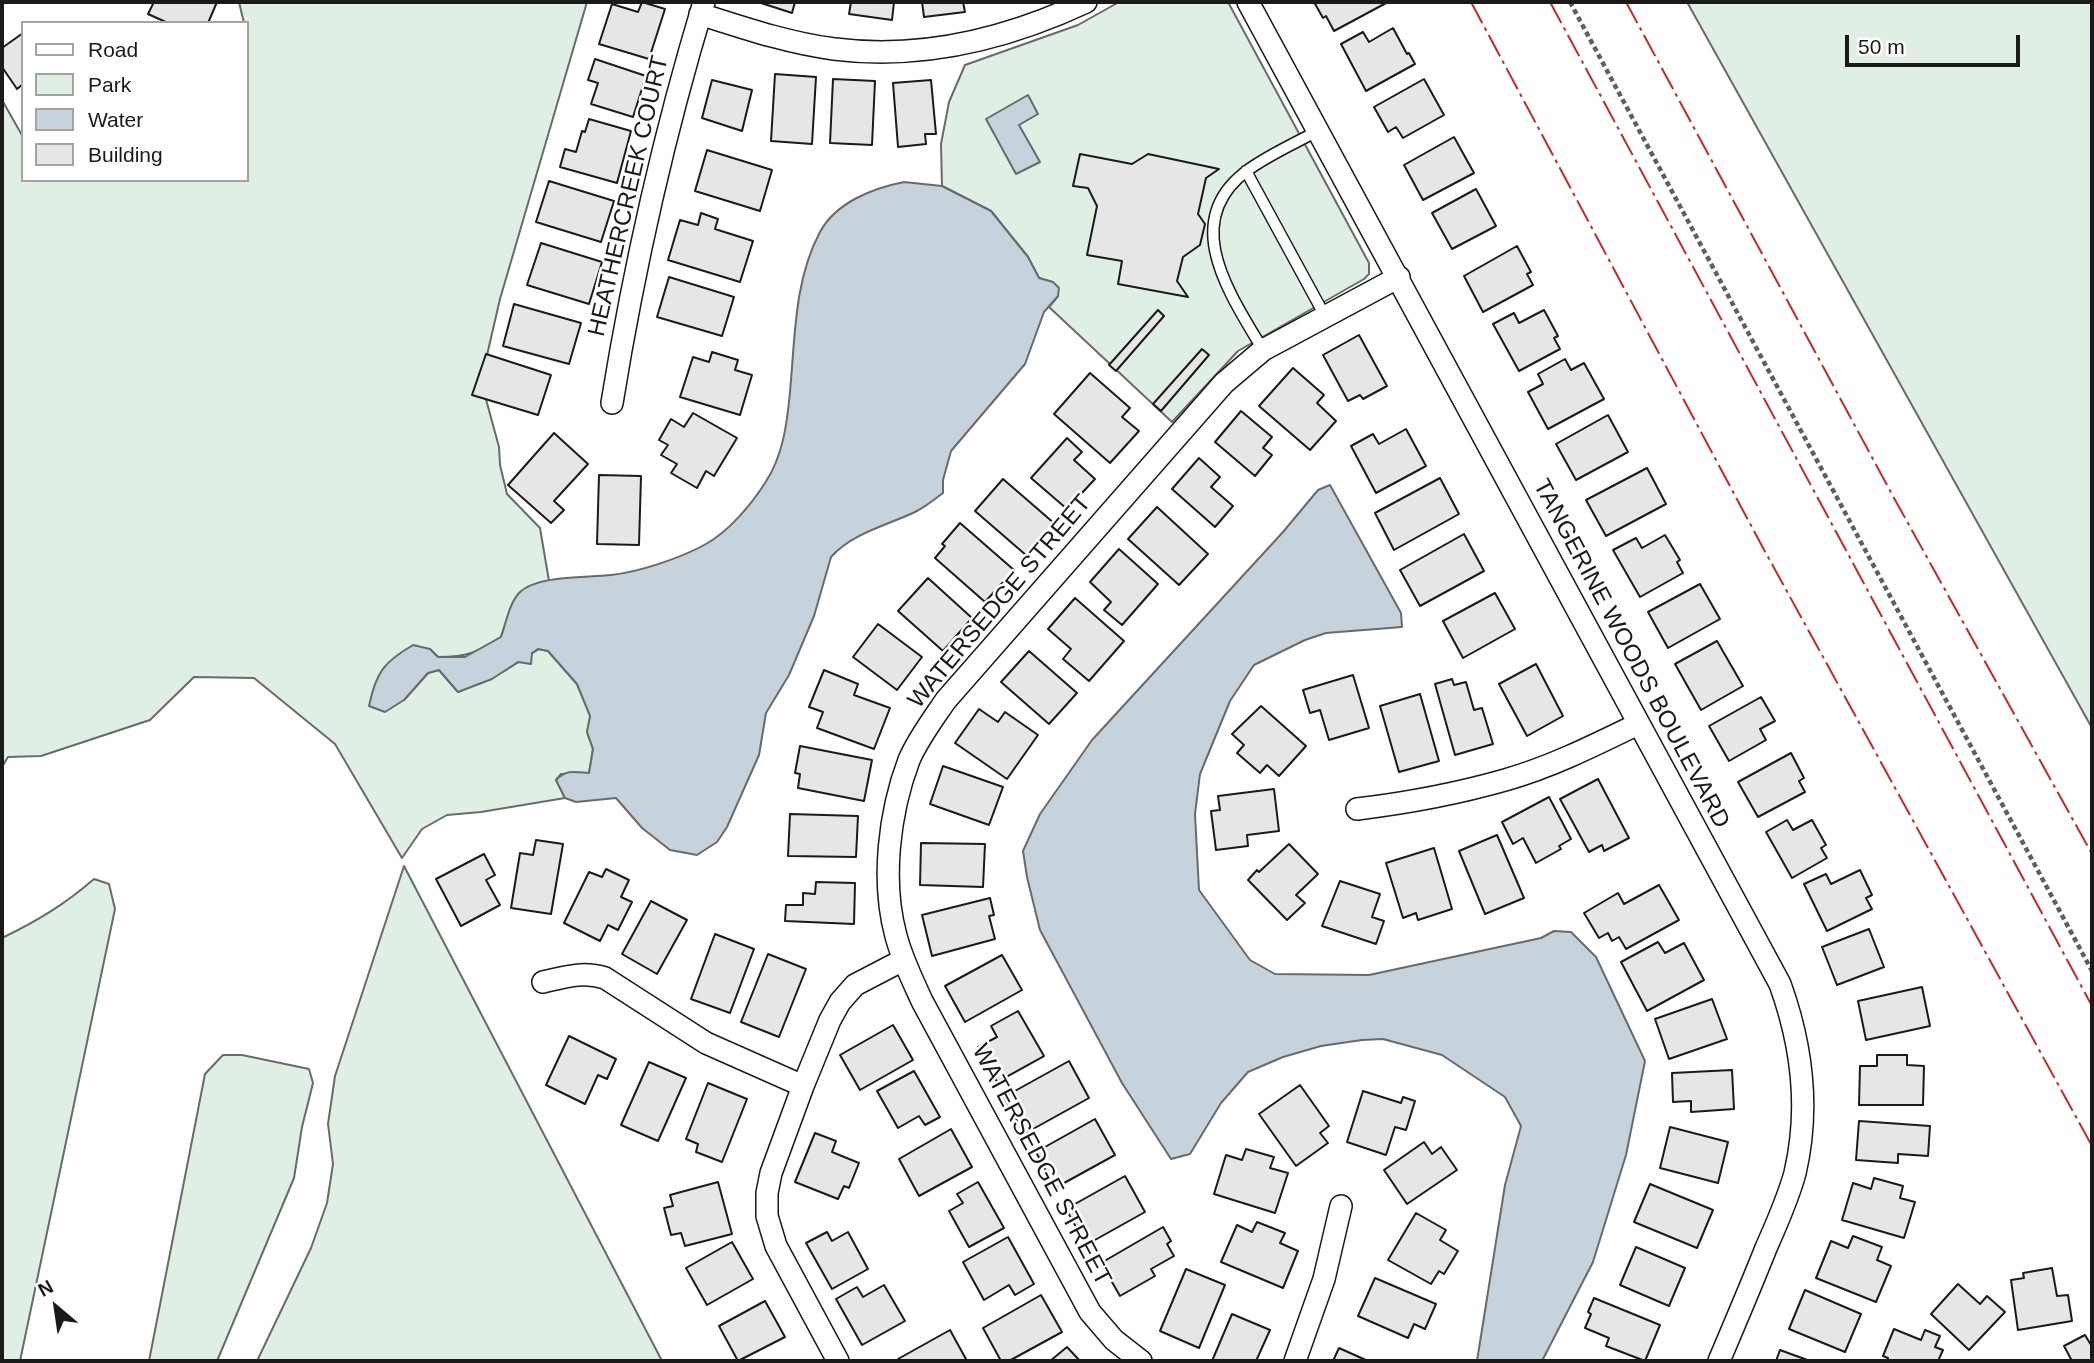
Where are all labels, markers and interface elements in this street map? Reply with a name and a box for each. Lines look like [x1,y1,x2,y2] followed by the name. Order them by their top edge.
[21,21,248,182] legend
[1849,21,2024,65] scale bar
[1858,35,1905,58] text: 50 m
[88,38,138,61] text: Road
[583,53,675,339] street label: HEATHERCREEK COURT
[88,73,131,96] text: Park
[88,108,143,131] text: Water
[88,143,163,166] text: Building
[1526,475,1736,833] street label: TANGERINE WOODS BOULEVARD
[902,490,1098,714] street label: WATERSEDGE STREET
[965,1039,1117,1291] street label: WATERSEDGE STREET
[21,1272,91,1342] north arrow
[34,1276,57,1301] text: N

